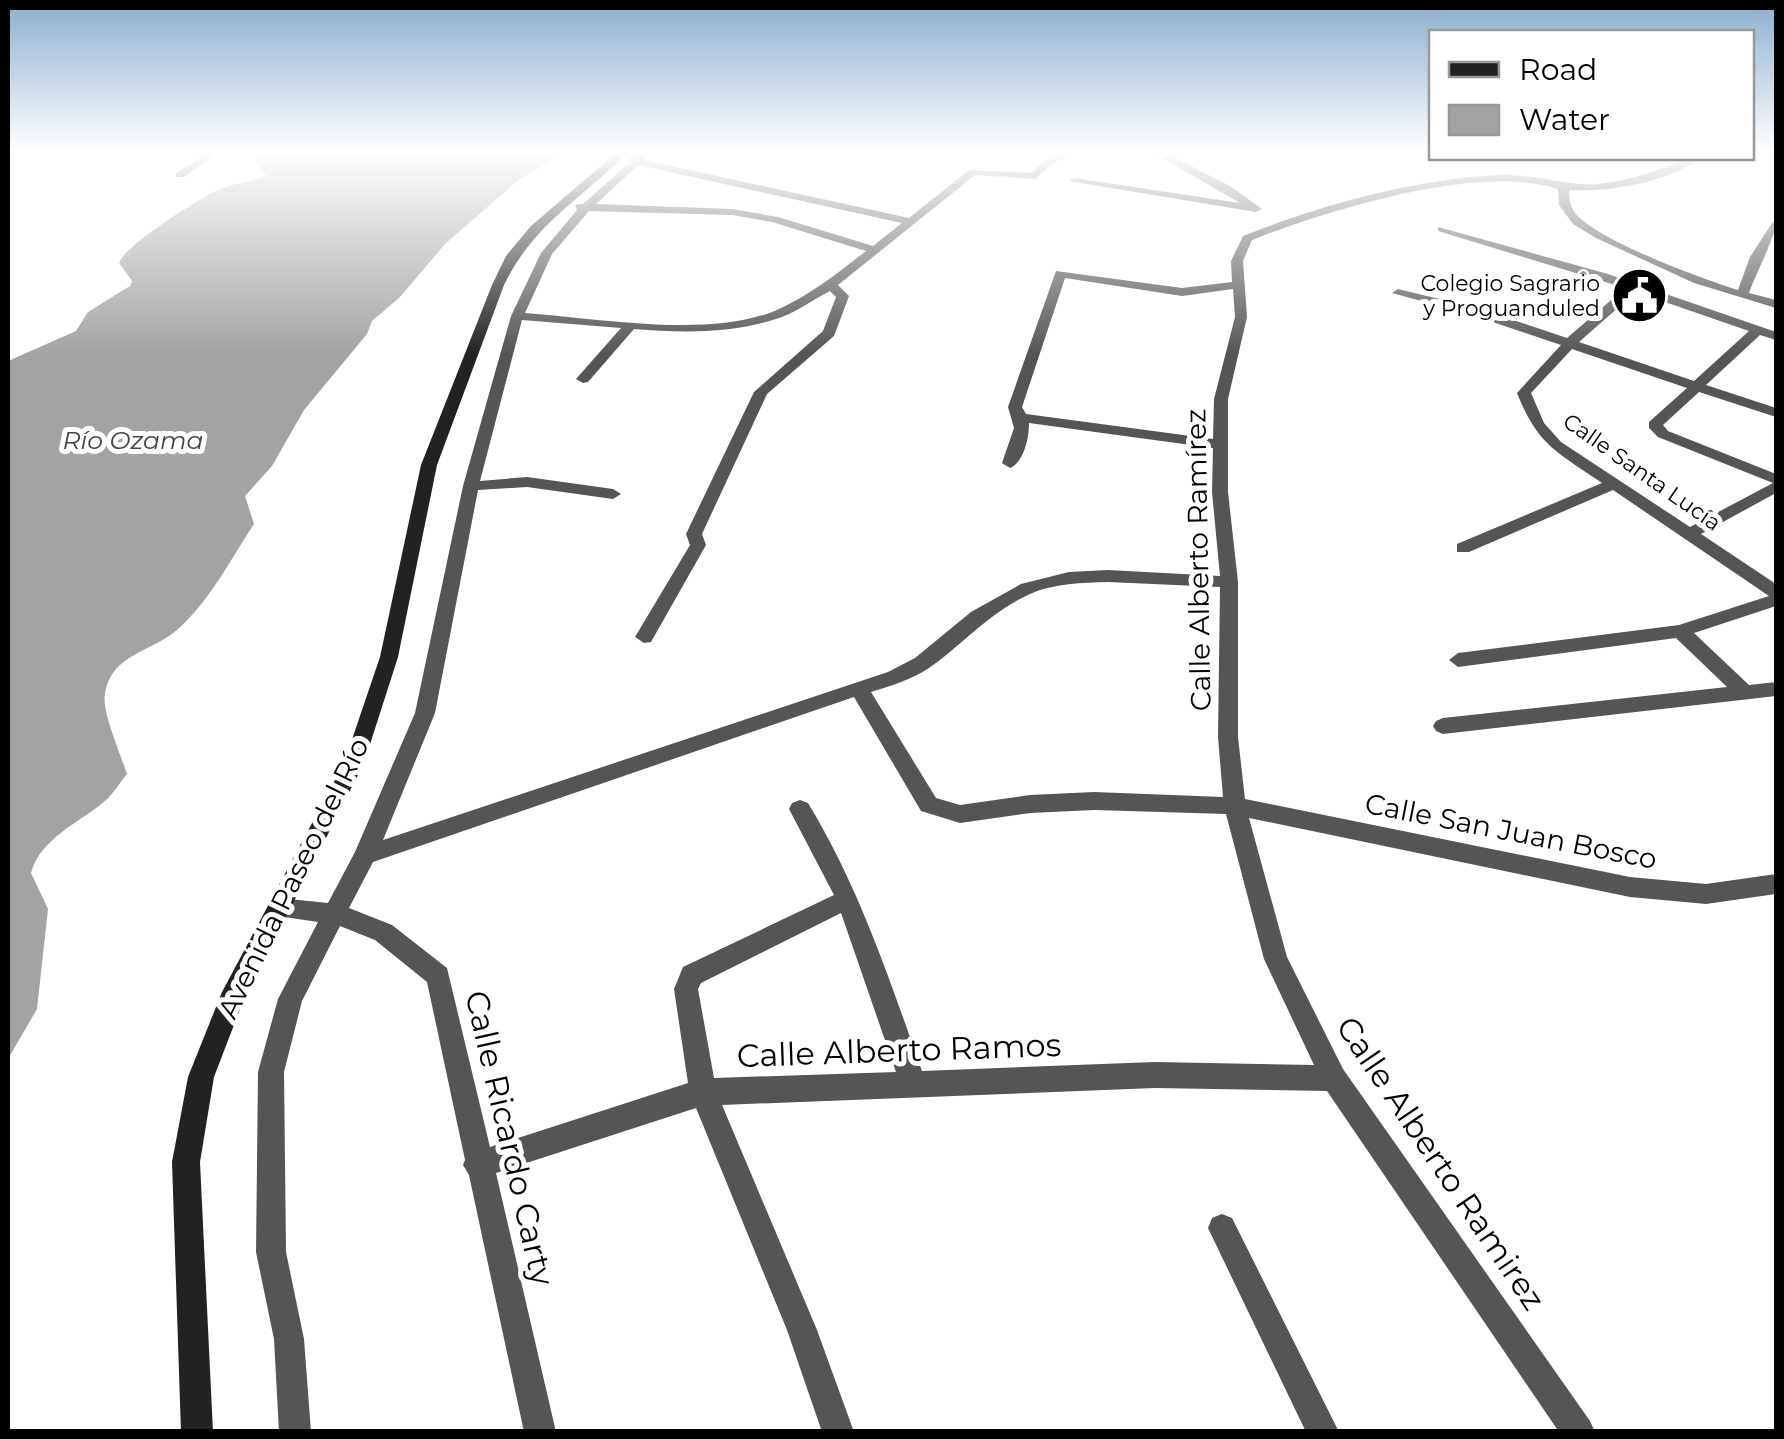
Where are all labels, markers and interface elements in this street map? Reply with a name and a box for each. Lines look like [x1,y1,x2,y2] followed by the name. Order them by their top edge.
[1429,30,1754,160] legend
[1519,51,1597,88] text: Road
[1519,101,1610,138] text: Water
[1609,266,1669,326] public building icon: Colegio Sagrario y Proguanduled
[1421,270,1600,322] place label: Colegio Sagrario y Proguanduled
[1558,407,1726,537] street label: Calle Santa Lucía
[1178,409,1218,711] street label: Calle Alberto Ramírez
[63,425,203,455] water label: Río Ozama
[210,732,376,1024] street label: Avenida Paseo del Río
[1362,786,1660,876] street label: Calle San Juan Bosco
[457,987,563,1290] street label: Calle Ricardo Carty
[1328,1009,1554,1317] street label: Calle Alberto Ramirez
[736,1025,1062,1075] street label: Calle Alberto Ramos

